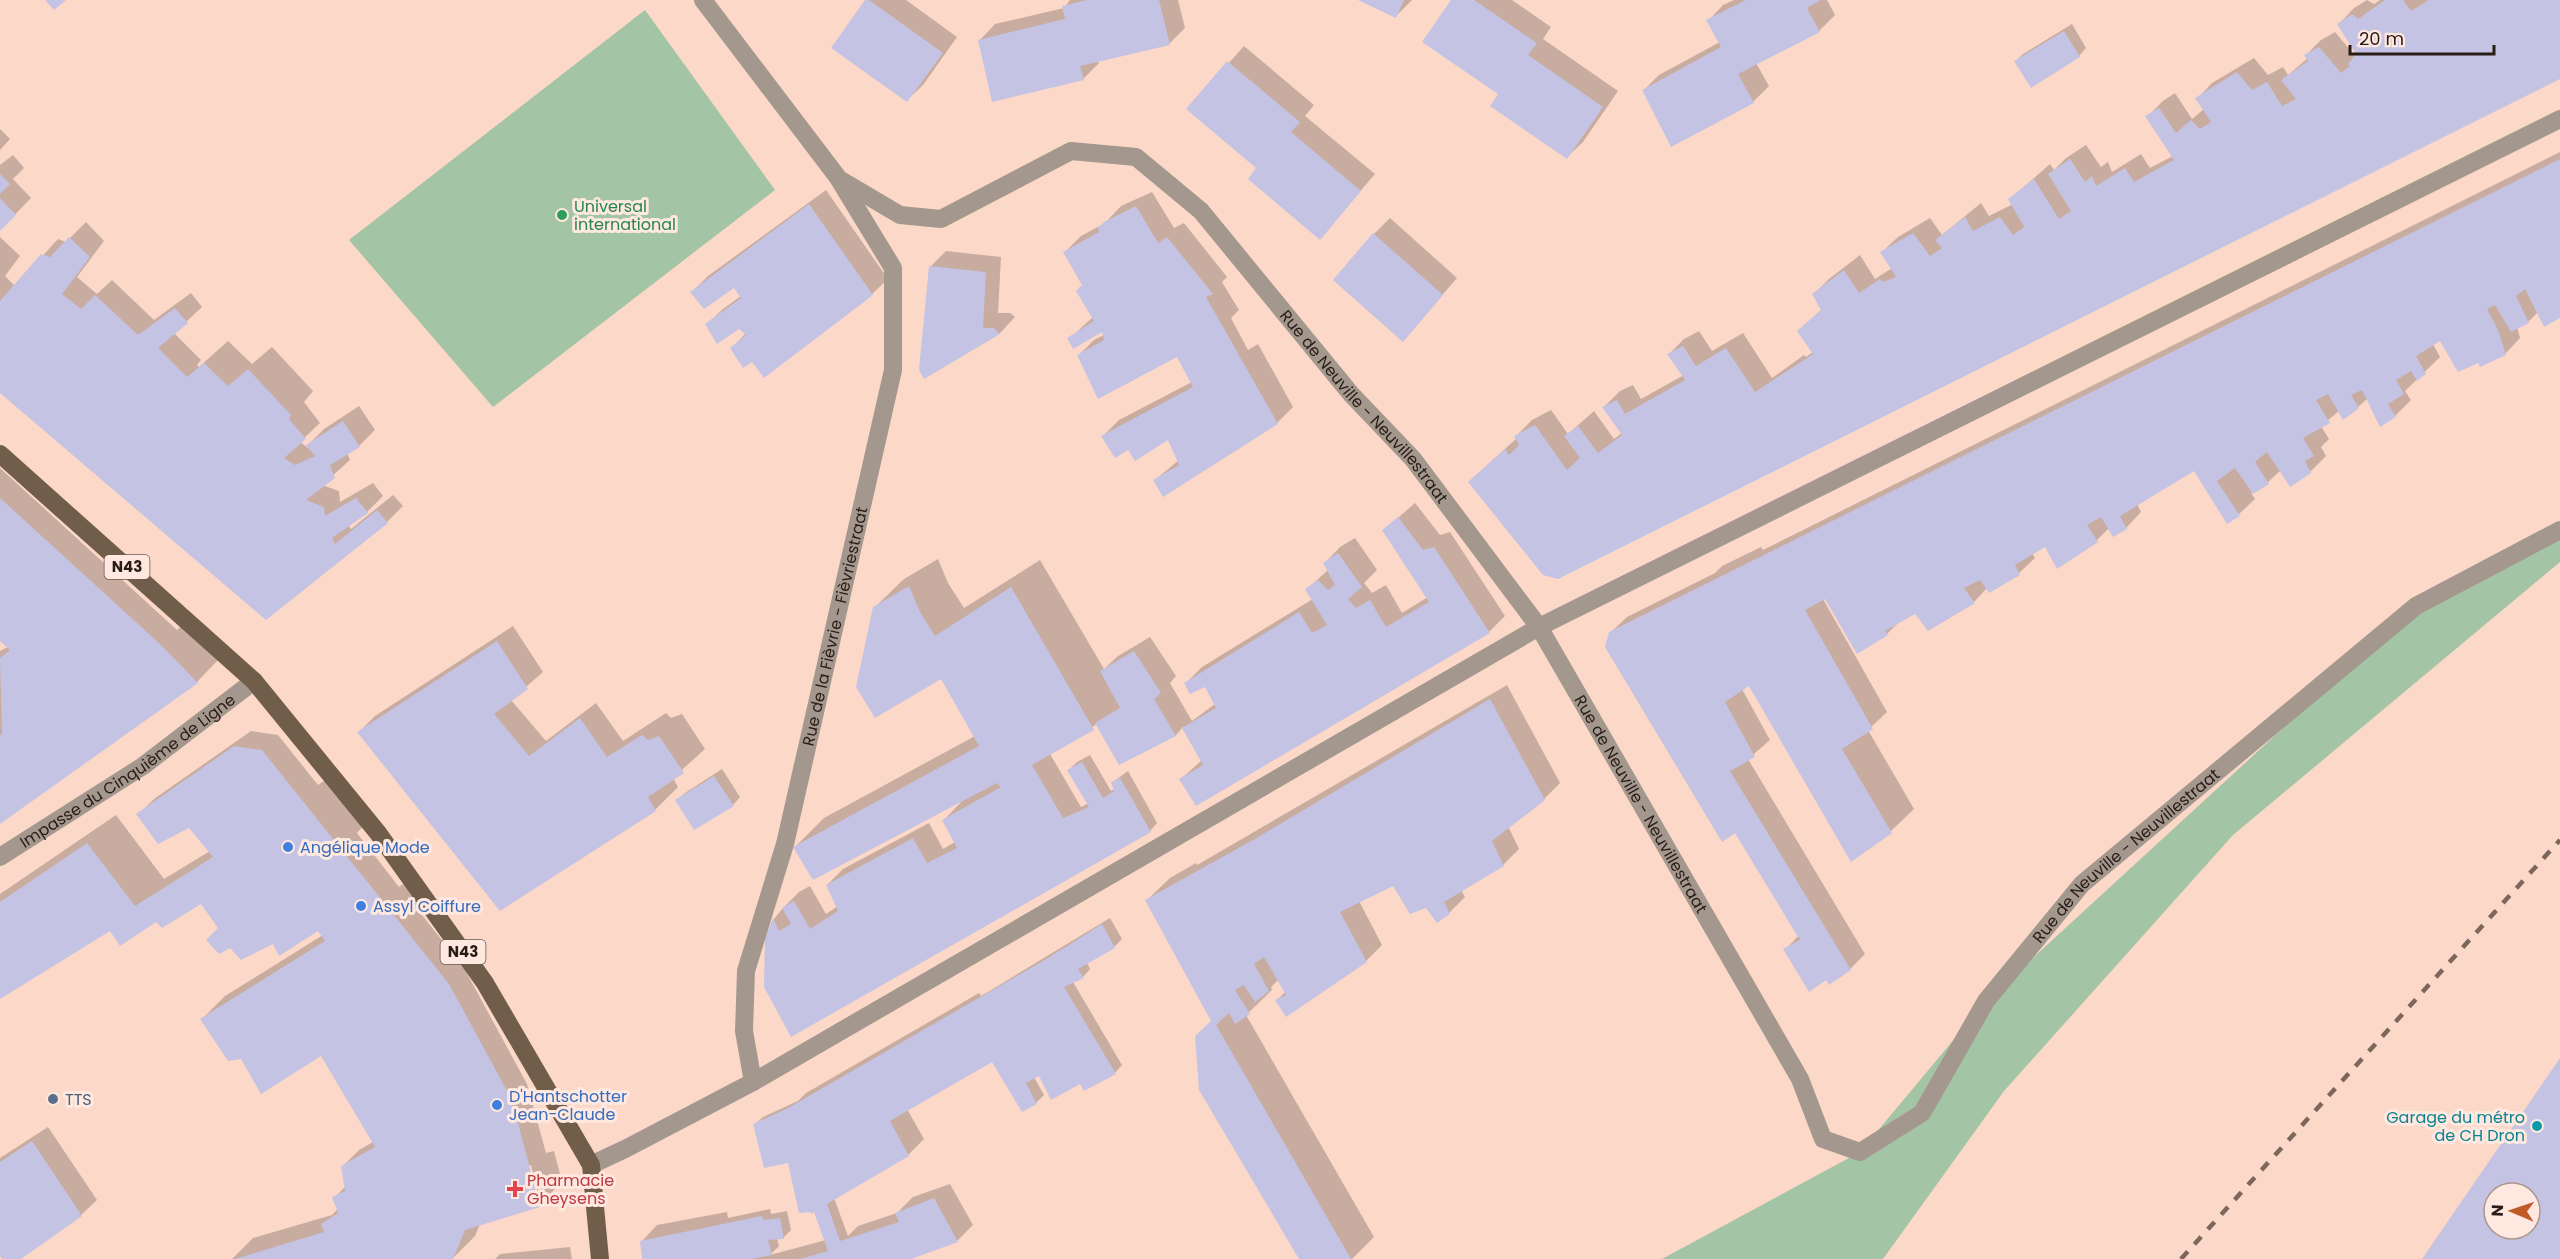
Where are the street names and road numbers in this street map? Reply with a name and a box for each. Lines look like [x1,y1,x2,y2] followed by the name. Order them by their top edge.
[1274,305,1453,508] street label: Rue de Neuville - Neuvillestraat
[797,504,874,748] street label: Rue de la Fièvrie - Fièvriestraat
[104,555,150,579] road number: N43
[15,688,240,854] street label: Impasse du Cinquième de Ligne
[1569,691,1713,918] street label: Rue de Neuville - Neuvillestraat
[2027,763,2225,948] street label: Rue de Neuville - Neuvillestraat
[440,940,486,964] road number: N43

